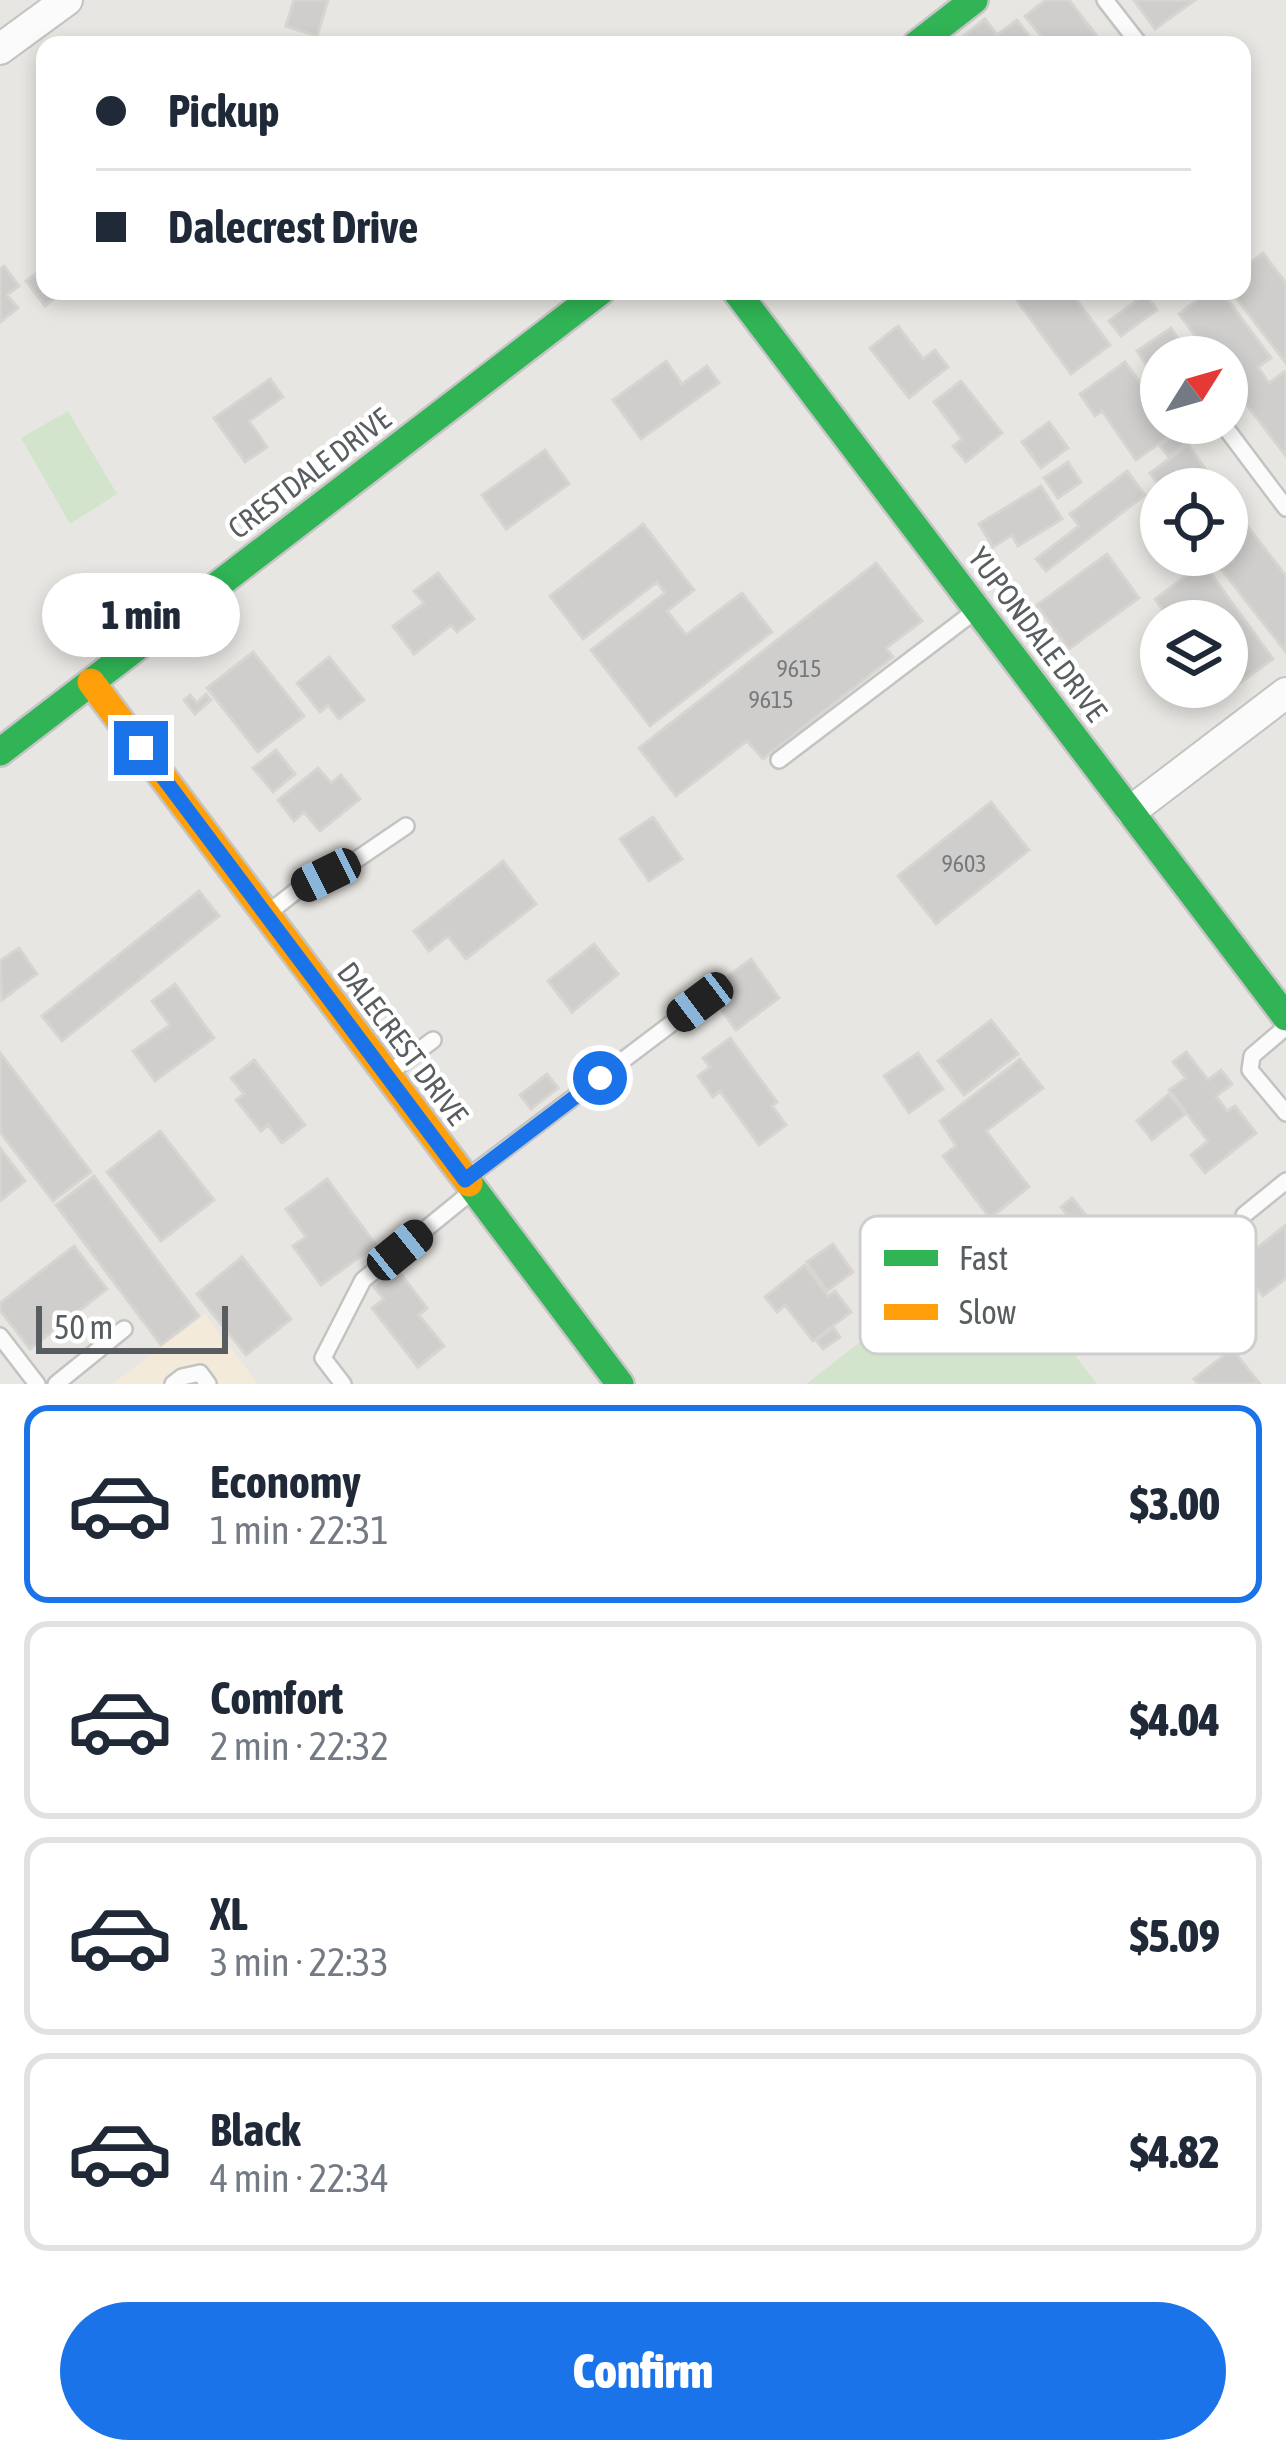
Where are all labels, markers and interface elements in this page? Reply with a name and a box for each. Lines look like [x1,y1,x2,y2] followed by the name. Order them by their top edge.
[168,85,279,137] text: Pickup
[168,201,419,253] text: Dalecrest Drive
[1140,336,1248,444] north arrow
[1140,336,1248,708] map controls
[221,401,397,545] street label: CRESTDALE DRIVE
[1140,468,1248,576] button: locate
[962,541,1114,727] street label: YUPONDALE DRIVE
[42,574,240,658] callout: 1 min
[101,593,181,637] text: 1 min
[1140,600,1248,708] button: layers
[776,655,822,682] house number: 9615
[748,686,794,713] house number: 9615
[114,721,168,775] route end
[286,843,366,907] car
[941,850,987,877] house number: 9603
[331,955,475,1131] street label: DALECREST DRIVE
[660,966,740,1038] car
[573,1051,627,1105] route start
[361,1213,439,1287] car
[860,1216,1256,1354] legend
[959,1239,1008,1277] text: Fast
[959,1293,1016,1331] text: Slow
[36,1300,228,1353] scale bar
[54,1308,113,1346] text: 50 m
[66,1450,174,1558] icon: car
[210,1456,361,1508] text: Economy
[1130,1478,1220,1530] text: $3.00
[210,1508,389,1552] text: 1 min · 22:31
[66,1666,174,1774] icon: car
[210,1672,343,1724] text: Comfort
[1130,1694,1220,1746] text: $4.04
[210,1724,389,1768] text: 2 min · 22:32
[66,1882,174,1990] icon: car
[210,1888,248,1940] text: XL
[1130,1910,1220,1962] text: $5.09
[210,1940,389,1984] text: 3 min · 22:33
[66,2098,174,2206] icon: car
[210,2104,301,2156] text: Black
[1130,2126,1220,2178] text: $4.82
[210,2156,389,2200] text: 4 min · 22:34
[60,2302,1226,2440] button: Confirm

